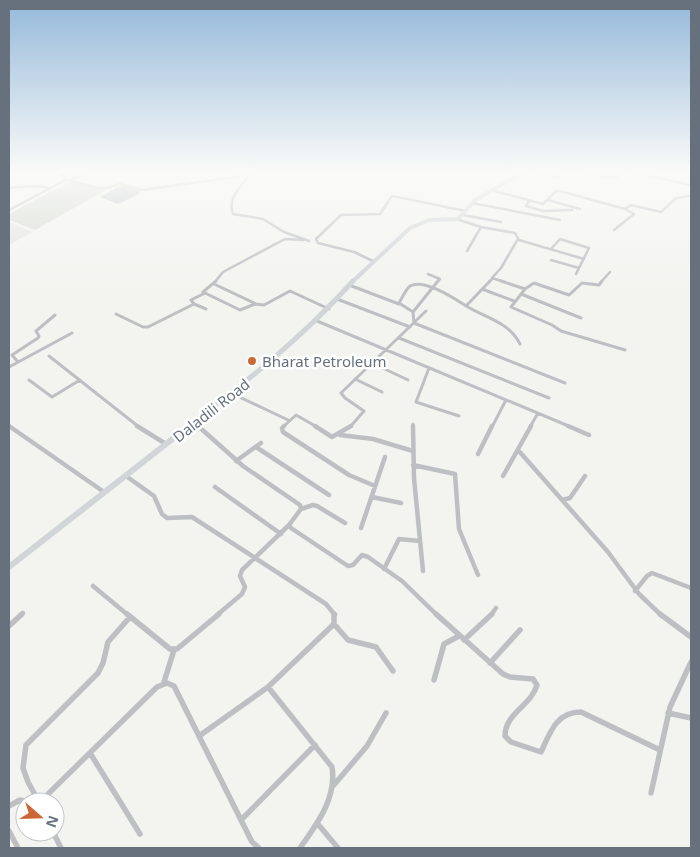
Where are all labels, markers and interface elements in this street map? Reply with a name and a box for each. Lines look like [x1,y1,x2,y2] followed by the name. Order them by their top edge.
[262,351,387,371] place label: Bharat Petroleum
[246,355,258,367] marker: Bharat Petroleum
[168,374,254,446] street label: Daladili Road
[15,792,65,842] north arrow
[42,813,64,830] text: N

